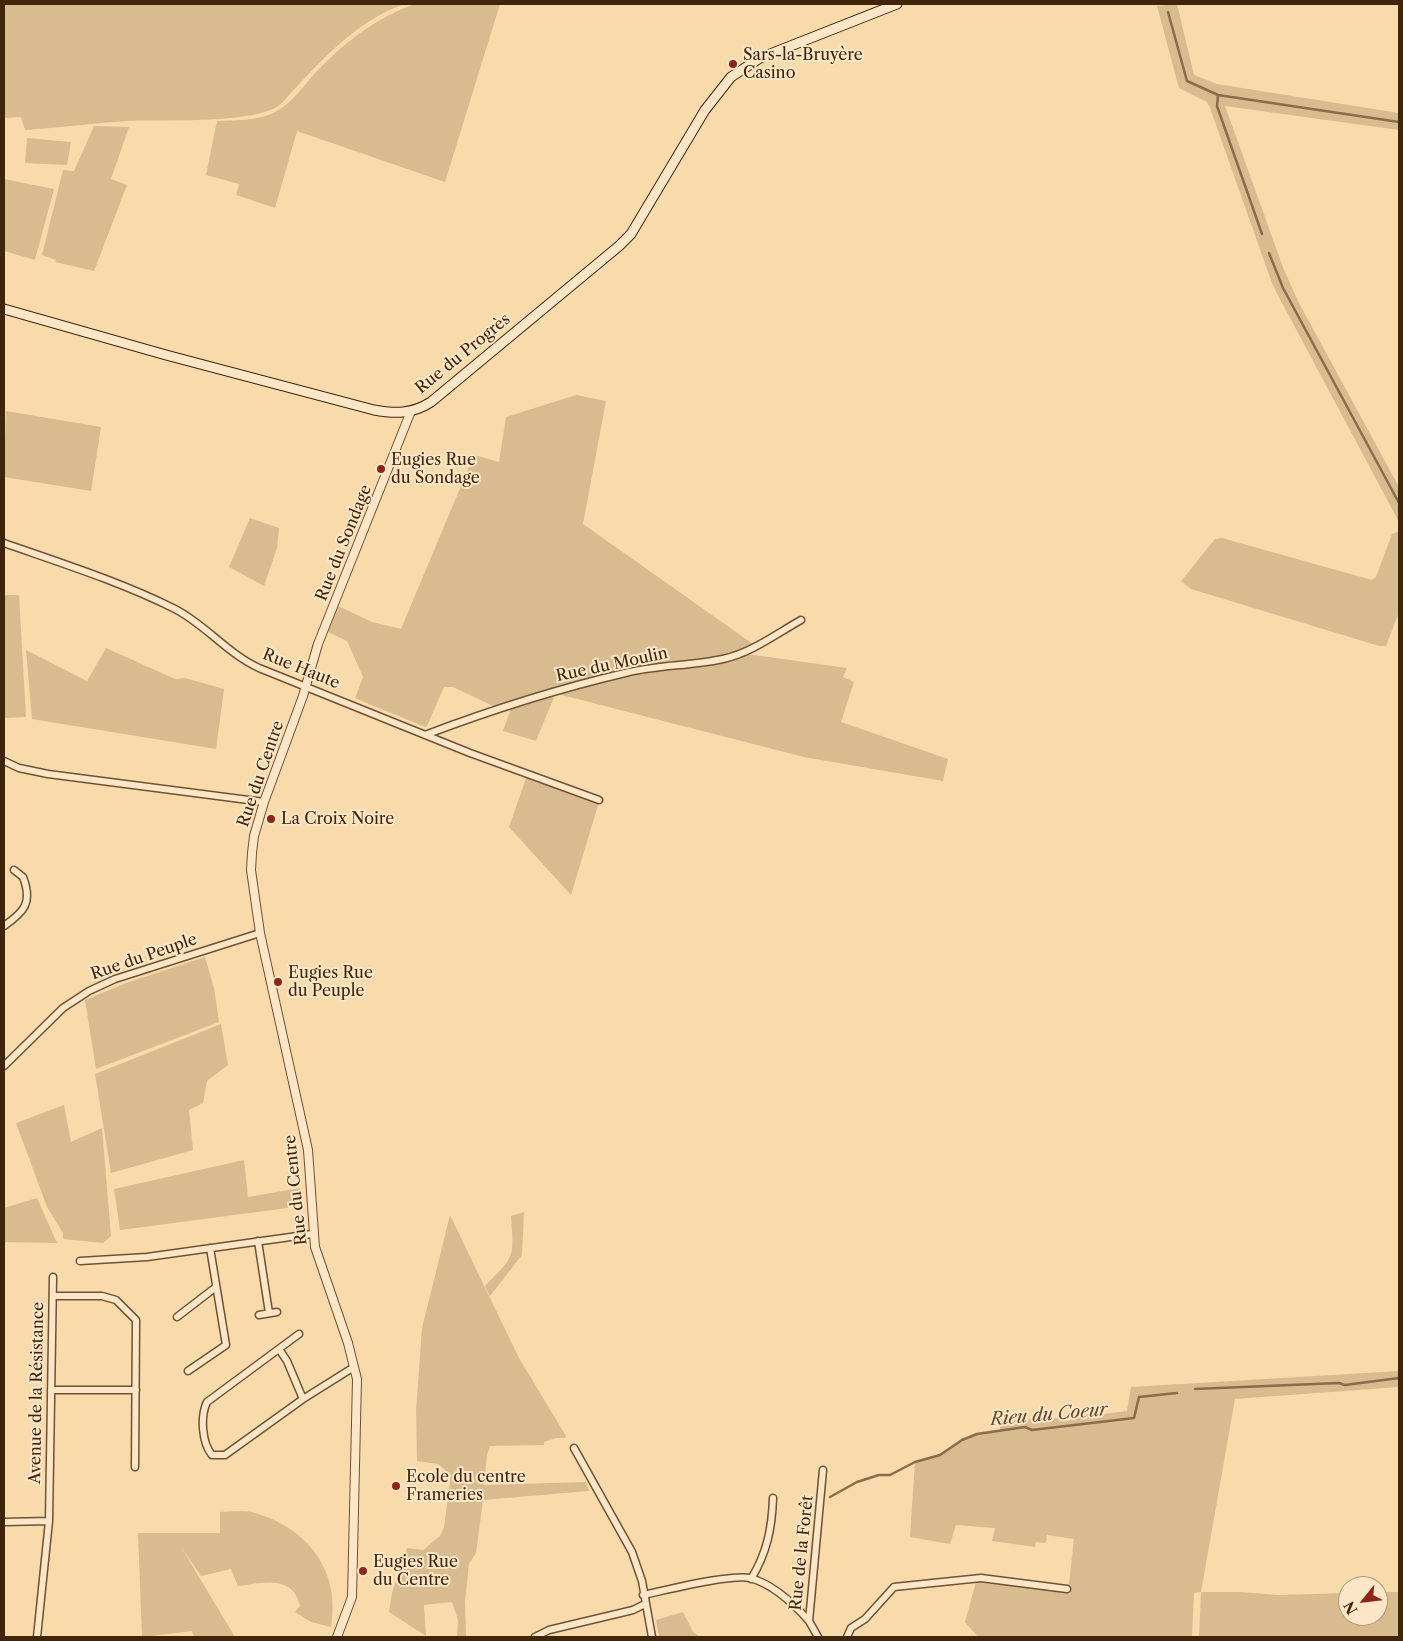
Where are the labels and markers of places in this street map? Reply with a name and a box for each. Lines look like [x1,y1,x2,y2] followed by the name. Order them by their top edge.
[743,45,863,83] place label: Sars-la-Bruyère Casino
[727,58,739,70] marker: Sars-la-Bruyère Casino
[391,450,480,488] place label: Eugies Rue du Sondage
[375,463,387,475] marker: Eugies Rue du Sondage
[281,809,394,829] place label: La Croix Noire
[265,813,277,825] marker: La Croix Noire
[288,963,373,1001] place label: Eugies Rue du Peuple
[272,976,284,988] marker: Eugies Rue du Peuple
[406,1467,526,1505] place label: Ecole du centre Frameries
[390,1480,402,1492] marker: Ecole du centre Frameries
[373,1552,458,1590] place label: Eugies Rue du Centre
[357,1565,369,1577] marker: Eugies Rue du Centre

